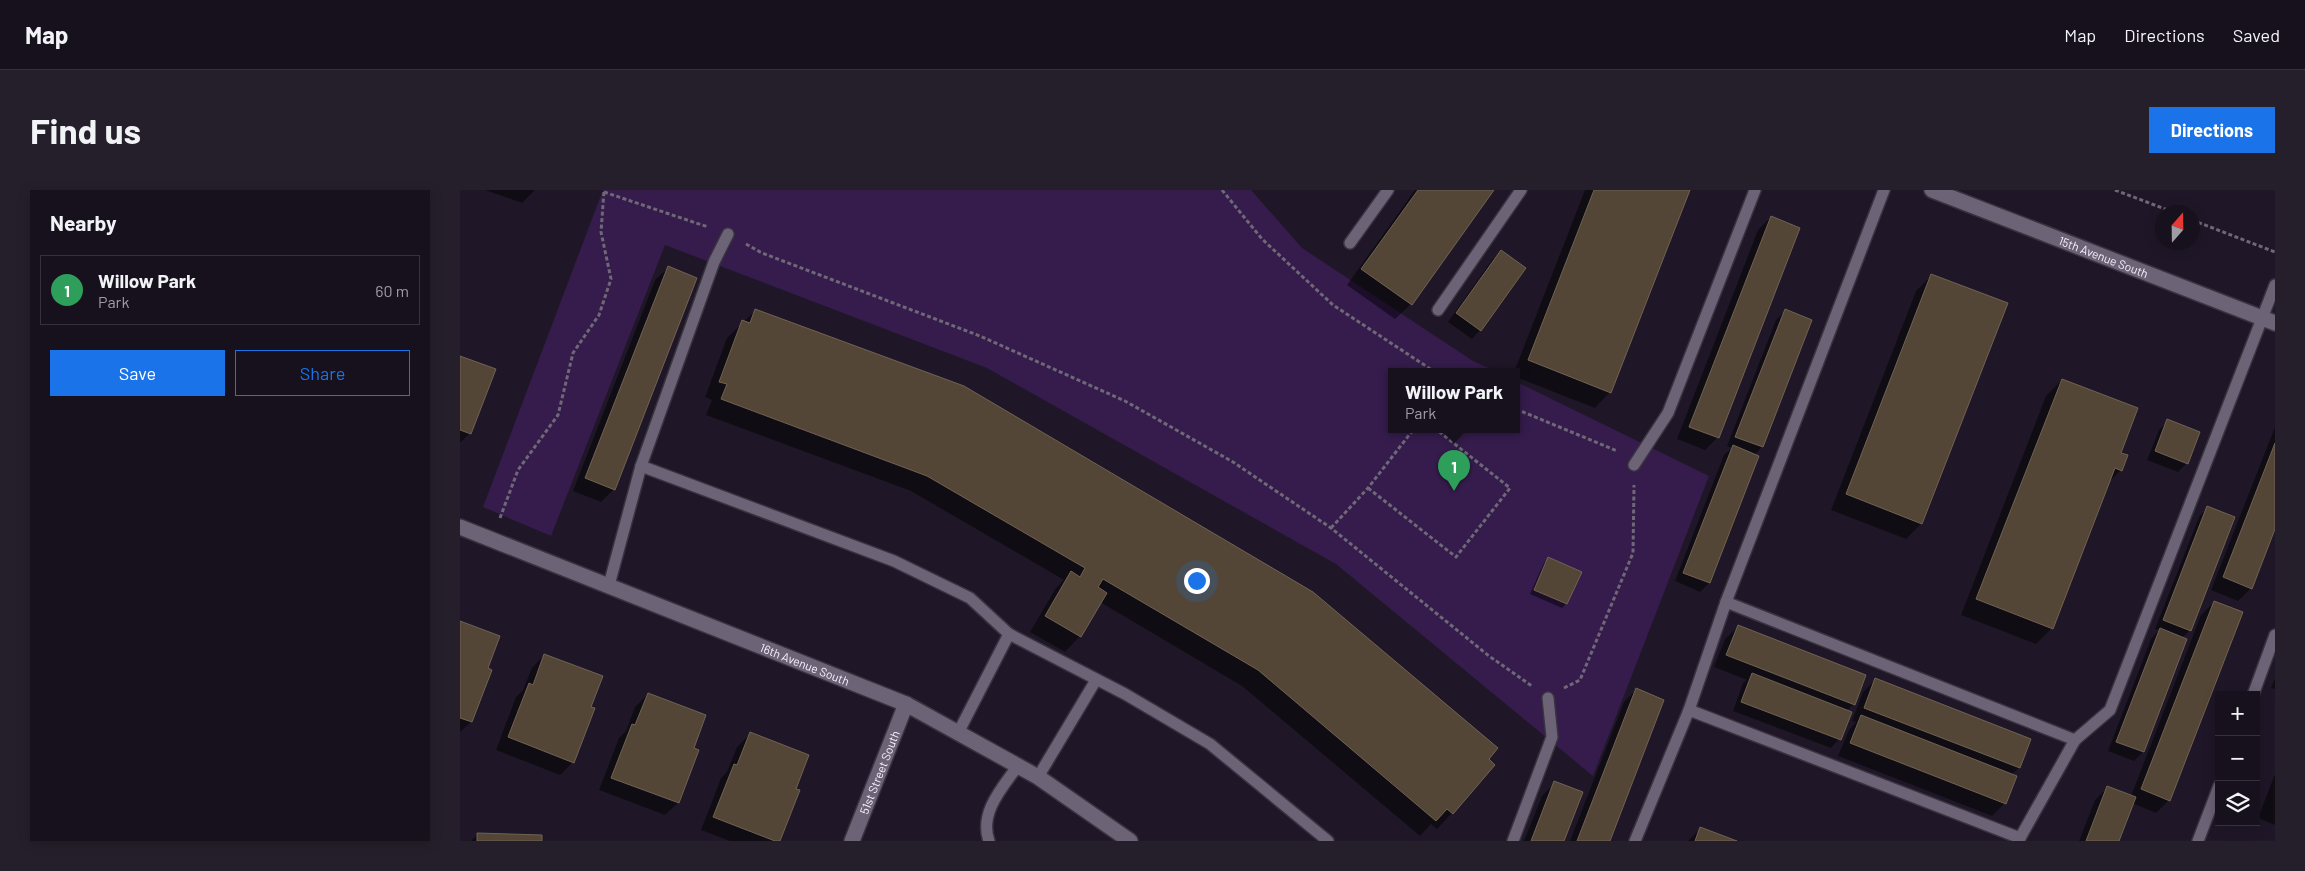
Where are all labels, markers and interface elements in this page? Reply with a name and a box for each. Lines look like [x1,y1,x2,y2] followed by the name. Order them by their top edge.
[25,20,68,49] text: Map
[2064,24,2096,46] text: Map
[2124,24,2205,46] text: Directions
[2233,24,2280,46] text: Saved
[2149,107,2275,153] button: Directions
[30,109,141,151] text: Find us
[2155,205,2200,250] north arrow
[50,210,116,235] text: Nearby
[2057,233,2150,280] street label: 15th Avenue South
[98,269,196,292] text: Willow Park
[64,281,70,300] text: 1
[375,281,409,300] text: 60 m
[98,292,129,311] text: Park
[50,350,225,396] button: Save
[235,350,410,396] button: Share
[1388,368,1520,433] popup
[1405,380,1503,403] text: Willow Park
[1405,403,1436,422] text: Park
[1438,450,1470,491] pin: 1
[1184,568,1210,594] your location
[758,640,852,688] street label: 16th Avenue South
[2215,691,2260,826] map controls
[2215,691,2260,736] button: +
[856,728,902,816] street label: 51st Street South
[2215,736,2260,781] button: −
[2215,781,2260,826] button: layers

